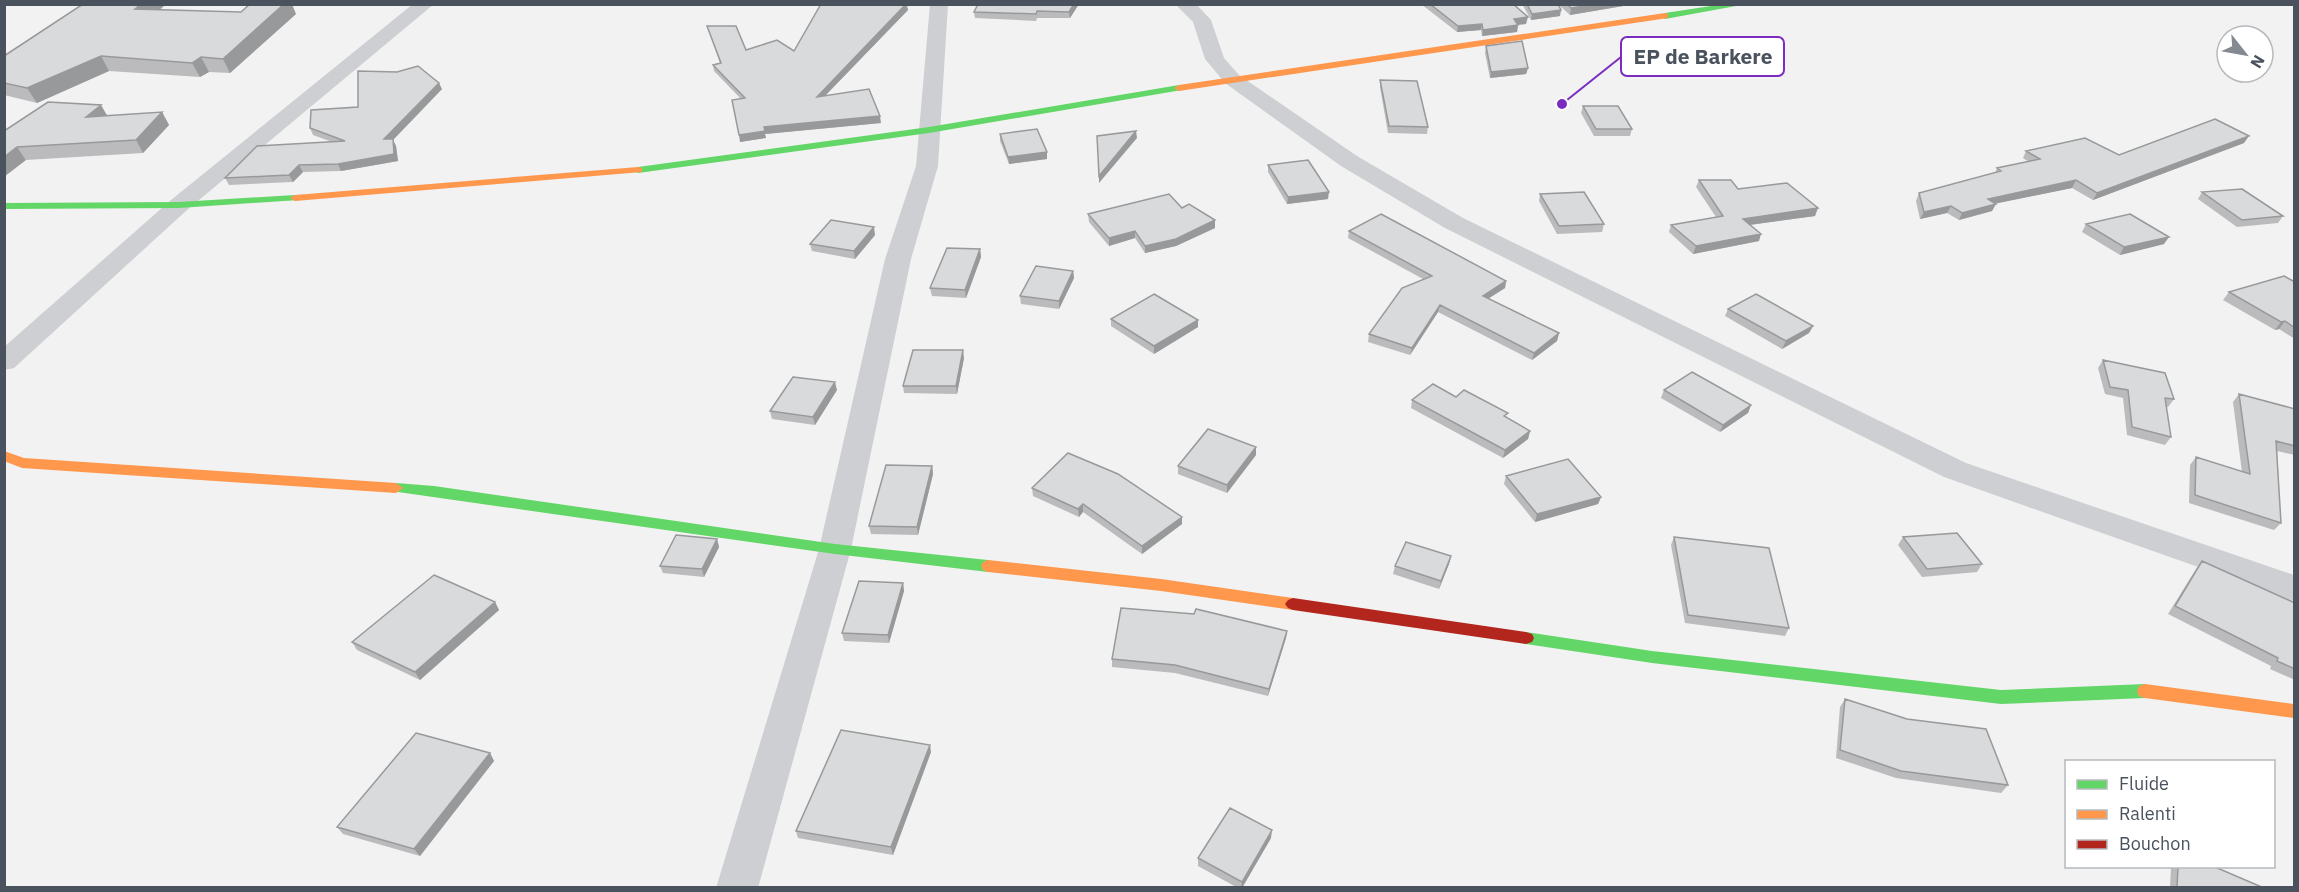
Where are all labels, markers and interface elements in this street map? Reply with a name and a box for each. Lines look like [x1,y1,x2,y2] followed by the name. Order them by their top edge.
[2215,24,2275,84] north arrow
[1621,37,1784,76] callout: EP de Barkere
[1634,42,1773,70] text: EP de Barkere
[2246,52,2269,72] text: N
[2065,760,2275,868] legend
[2119,772,2169,795] text: Fluide
[2119,802,2176,825] text: Ralenti
[2119,832,2191,855] text: Bouchon

